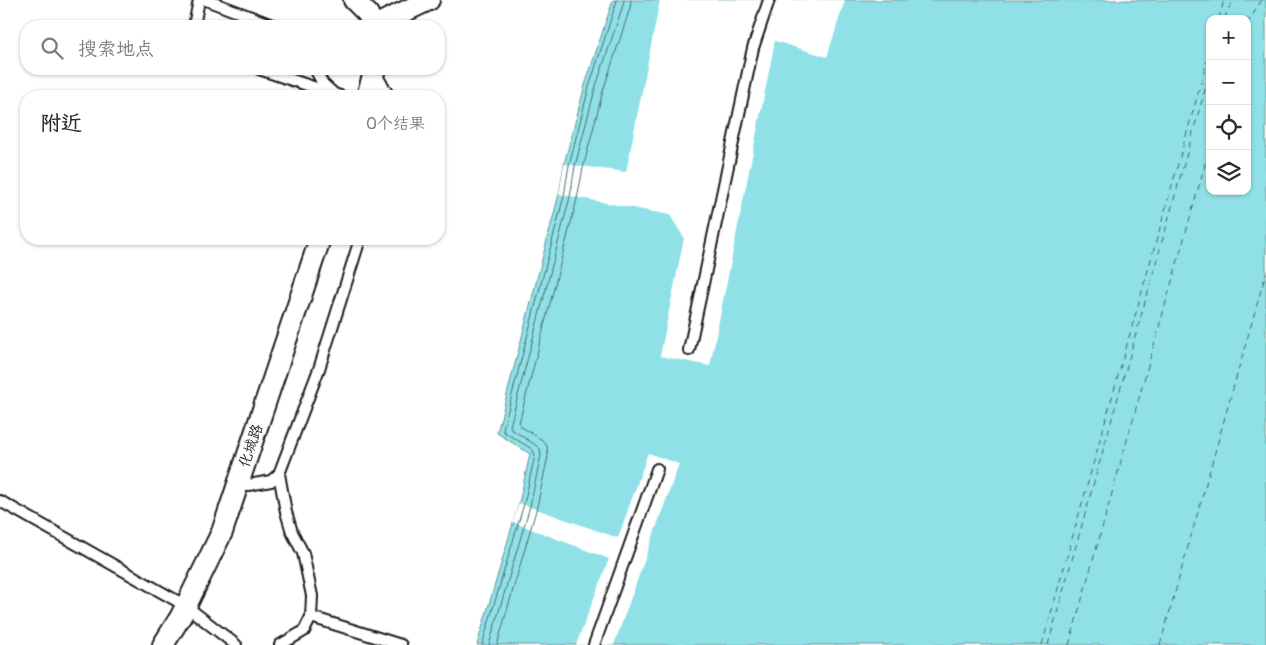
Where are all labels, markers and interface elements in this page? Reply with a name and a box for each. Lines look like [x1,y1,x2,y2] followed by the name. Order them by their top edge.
[1206,15,1251,195] map controls
[1206,15,1251,60] button: +
[20,20,445,75] search box
[38,34,66,62] icon: search
[78,37,154,61] text: 搜索地点
[1206,60,1251,105] button: −
[1206,105,1251,150] button: locate
[40,110,82,137] text: 附近
[366,114,425,134] text: 0个结果
[1206,150,1251,195] button: layers
[235,422,267,470] street label: 化城路

